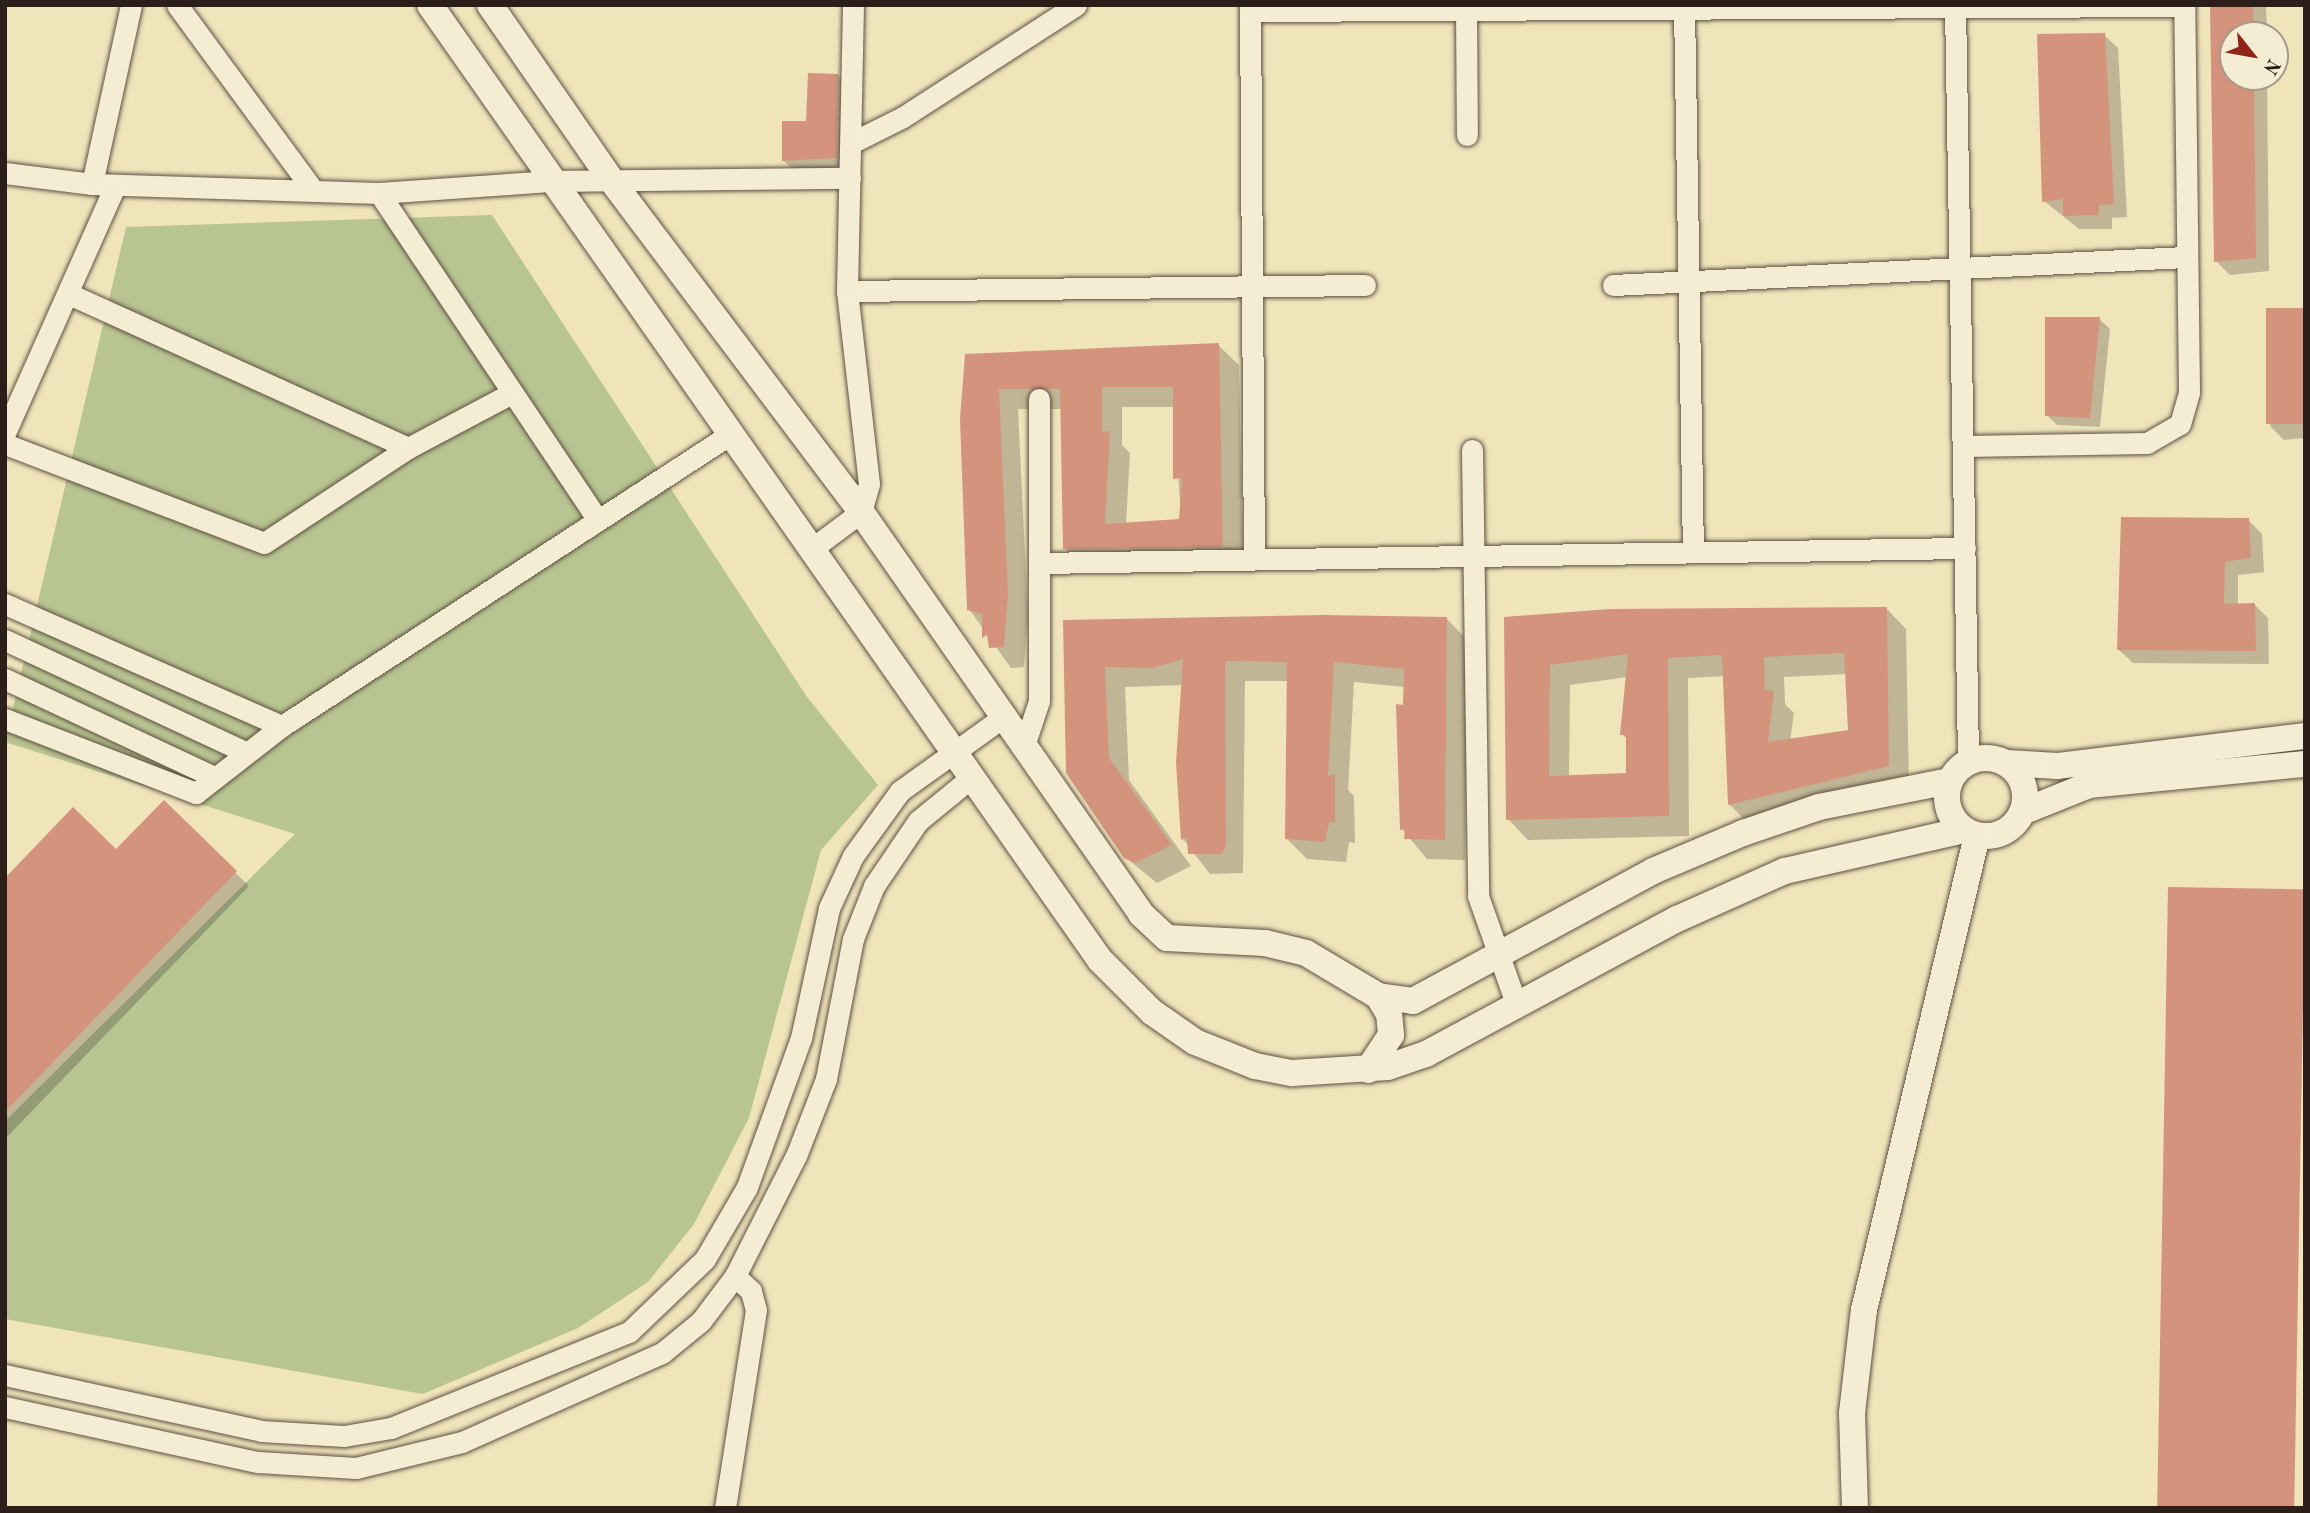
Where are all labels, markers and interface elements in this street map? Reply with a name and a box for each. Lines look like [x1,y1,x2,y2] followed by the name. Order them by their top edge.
[2219,21,2289,91] north arrow
[2259,55,2283,77] text: N

